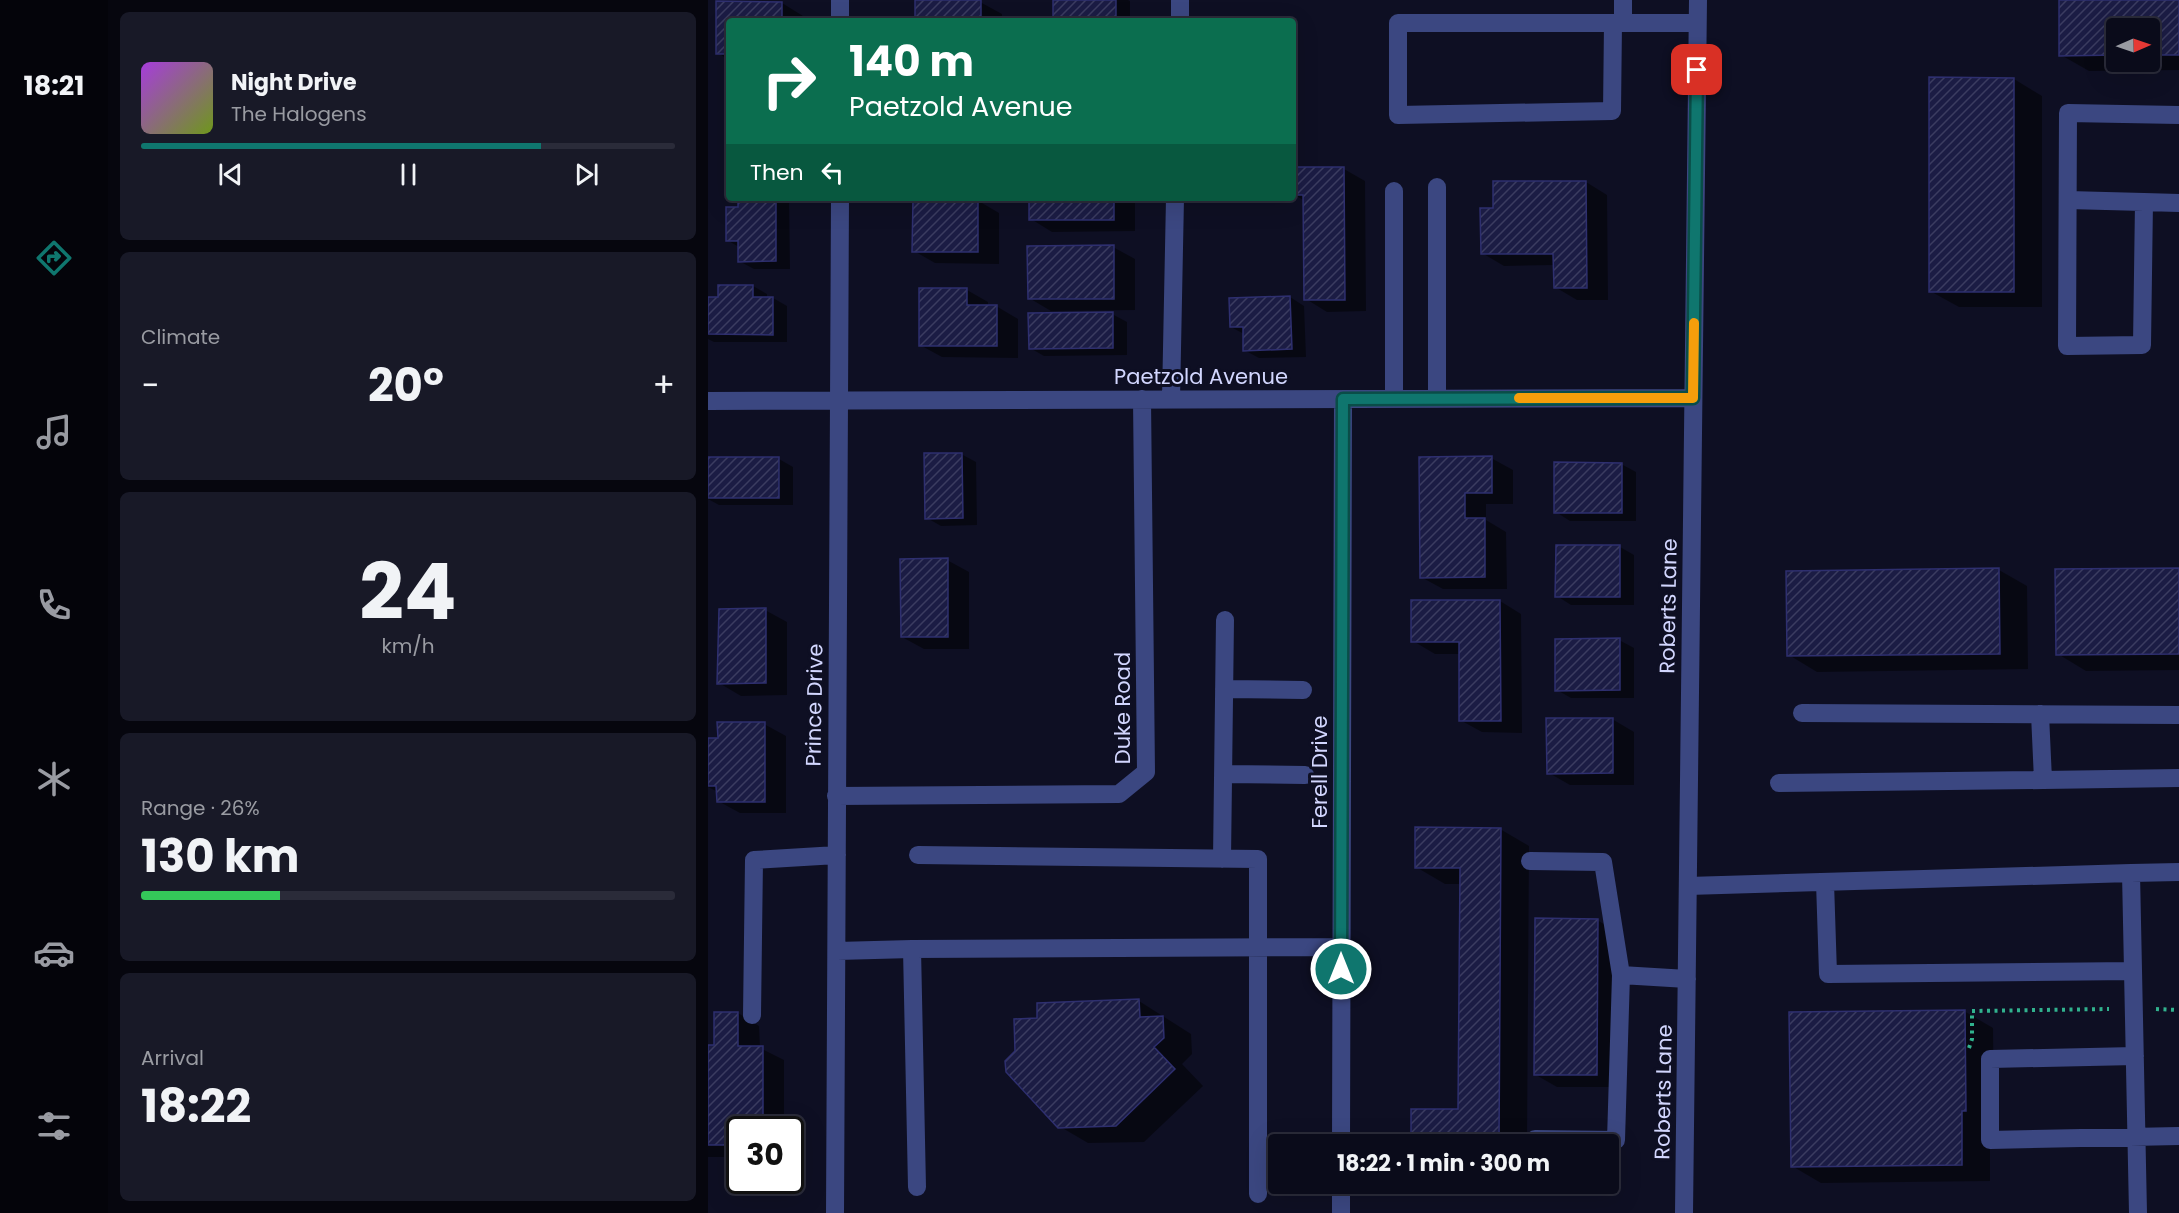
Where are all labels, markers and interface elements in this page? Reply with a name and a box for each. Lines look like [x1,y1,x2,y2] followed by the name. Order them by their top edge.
[2106,18,2160,72] north arrow
[2106,18,2160,72] map controls
[849,32,974,91] text: 140 m
[750,42,828,120] icon: right
[1671,44,1722,95] pin
[1680,53,1713,86] icon: arrive
[24,67,84,104] text: 18:21
[231,67,357,98] text: Night Drive
[849,88,1073,125] text: Paetzold Avenue
[231,100,367,128] text: The Halogens
[816,156,849,189] icon: left
[750,157,804,188] text: Then
[214,158,247,191] icon: previous
[392,158,425,191] icon: pause
[570,158,603,191] icon: next
[33,237,75,279] icon: directions
[141,323,220,351] text: Climate
[368,354,444,417] text: 20°
[141,362,159,409] text: −
[652,362,675,409] text: +
[1114,362,1288,391] street label: Paetzold Avenue
[33,411,75,453] icon: music
[359,537,457,646] text: 24
[1652,538,1684,674] street label: Roberts Lane
[33,584,75,626] icon: phone
[381,632,435,660] text: km/h
[798,643,830,767] street label: Prince Drive
[1108,652,1137,764] street label: Duke Road
[1305,715,1334,829] street label: Ferell Drive
[33,758,75,800] icon: climate
[141,794,260,822] text: Range · 26%
[141,825,300,888] text: 130 km
[33,932,75,974] icon: car
[1309,937,1373,1001] position arrow
[1647,1024,1679,1160] street label: Roberts Lane
[141,1044,204,1072] text: Arrival
[141,1075,251,1138] text: 18:22
[33,1105,75,1147] icon: filters
[726,1116,804,1194] speed limit sign: 30
[1337,1148,1550,1179] text: 18:22 · 1 min · 300 m

